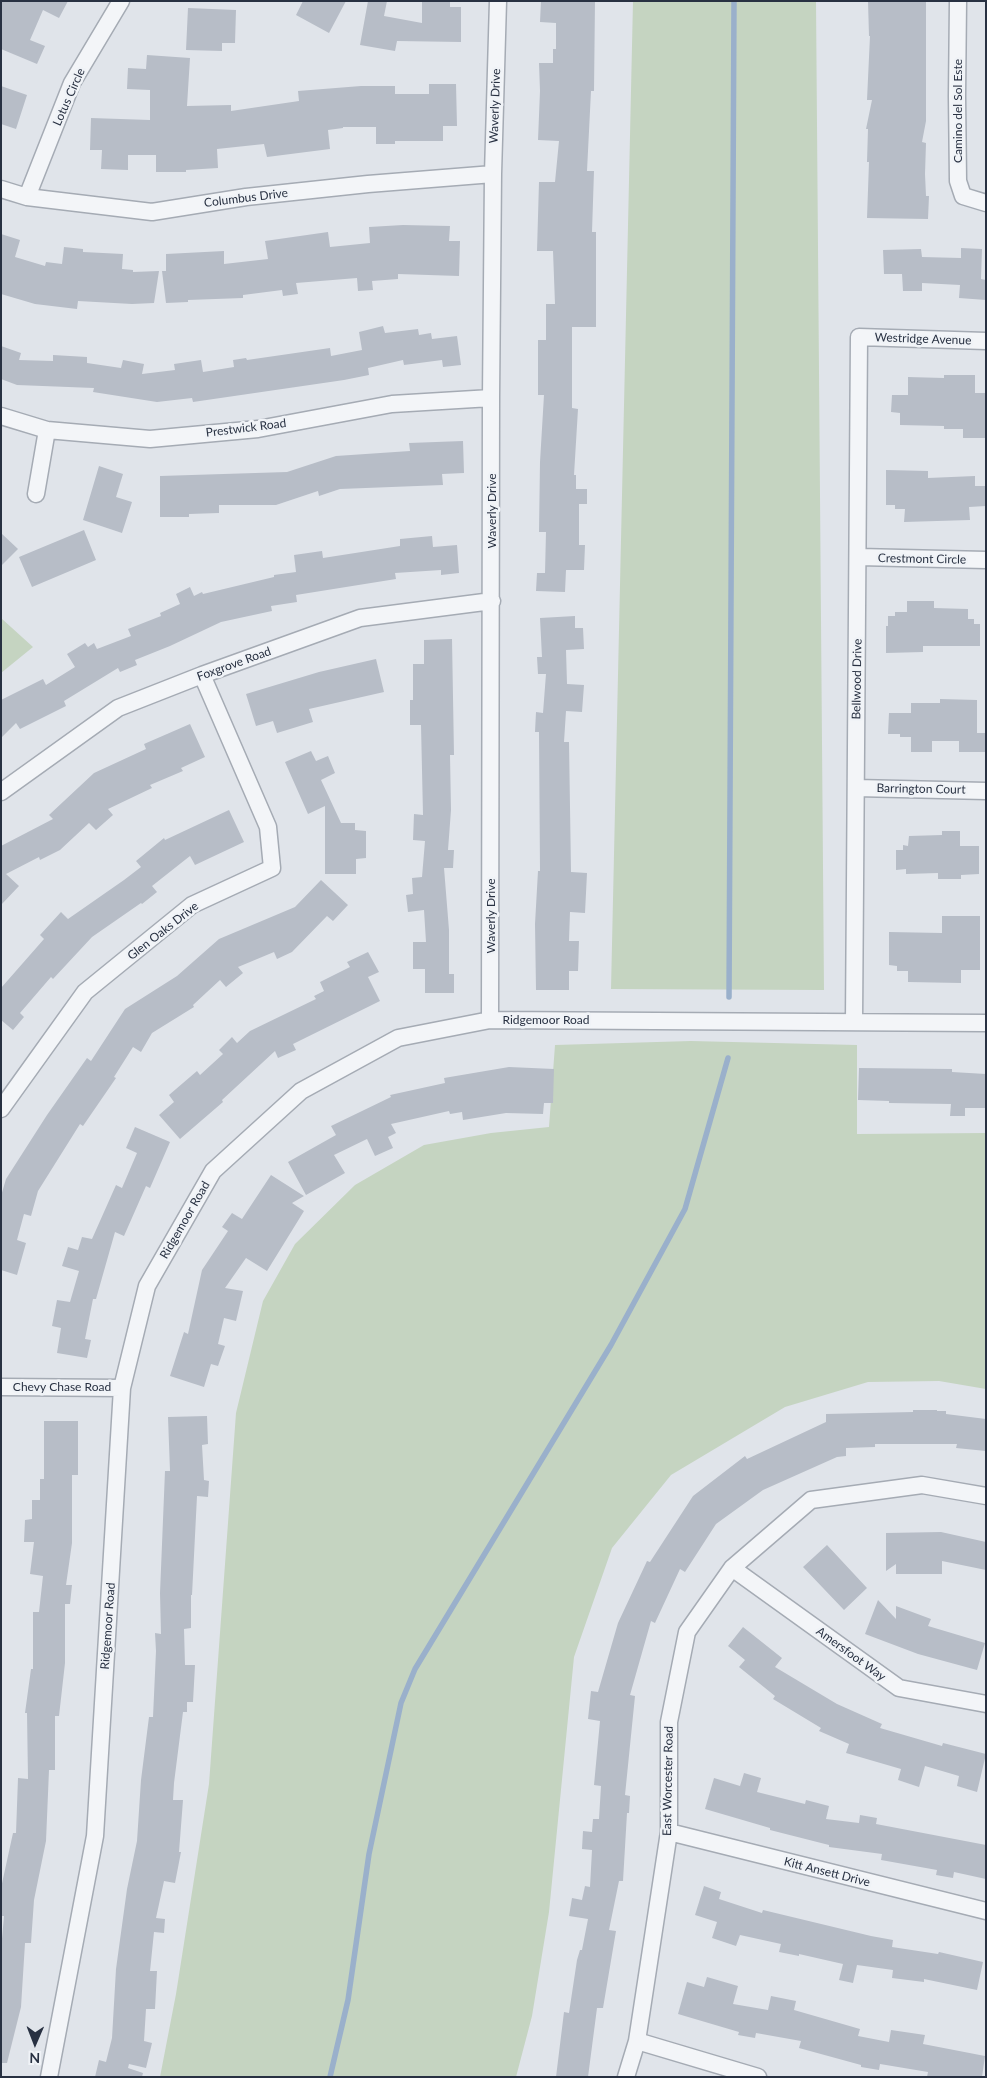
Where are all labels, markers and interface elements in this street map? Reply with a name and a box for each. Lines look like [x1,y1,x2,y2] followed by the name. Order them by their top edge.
[951,59,965,163] street label: Camino del Sol Este
[50,66,88,128] street label: Lotus Circle
[486,68,504,144] street label: Waverly Drive
[203,186,289,210] street label: Columbus Drive
[874,330,972,348] street label: Westridge Avenue
[205,416,287,440] street label: Prestwick Road
[485,473,499,549] street label: Waverly Drive
[878,551,966,567] street label: Crestmont Circle
[849,638,865,720] street label: Bellwood Drive
[195,644,273,684] street label: Foxgrove Road
[876,781,966,797] street label: Barrington Court
[484,878,498,954] street label: Waverly Drive
[125,899,201,963] street label: Glen Oaks Drive
[502,1013,590,1027] street label: Ridgemoor Road
[157,1179,213,1261] street label: Ridgemoor Road
[13,1380,111,1394] street label: Chevy Chase Road
[98,1582,118,1670] street label: Ridgemoor Road
[813,1624,889,1684] street label: Amersfoot Way
[660,1726,676,1836] street label: East Worcester Road
[782,1854,872,1890] street label: Kitt Ansett Drive
[10,2018,60,2068] north arrow
[29,2050,40,2067] text: N

